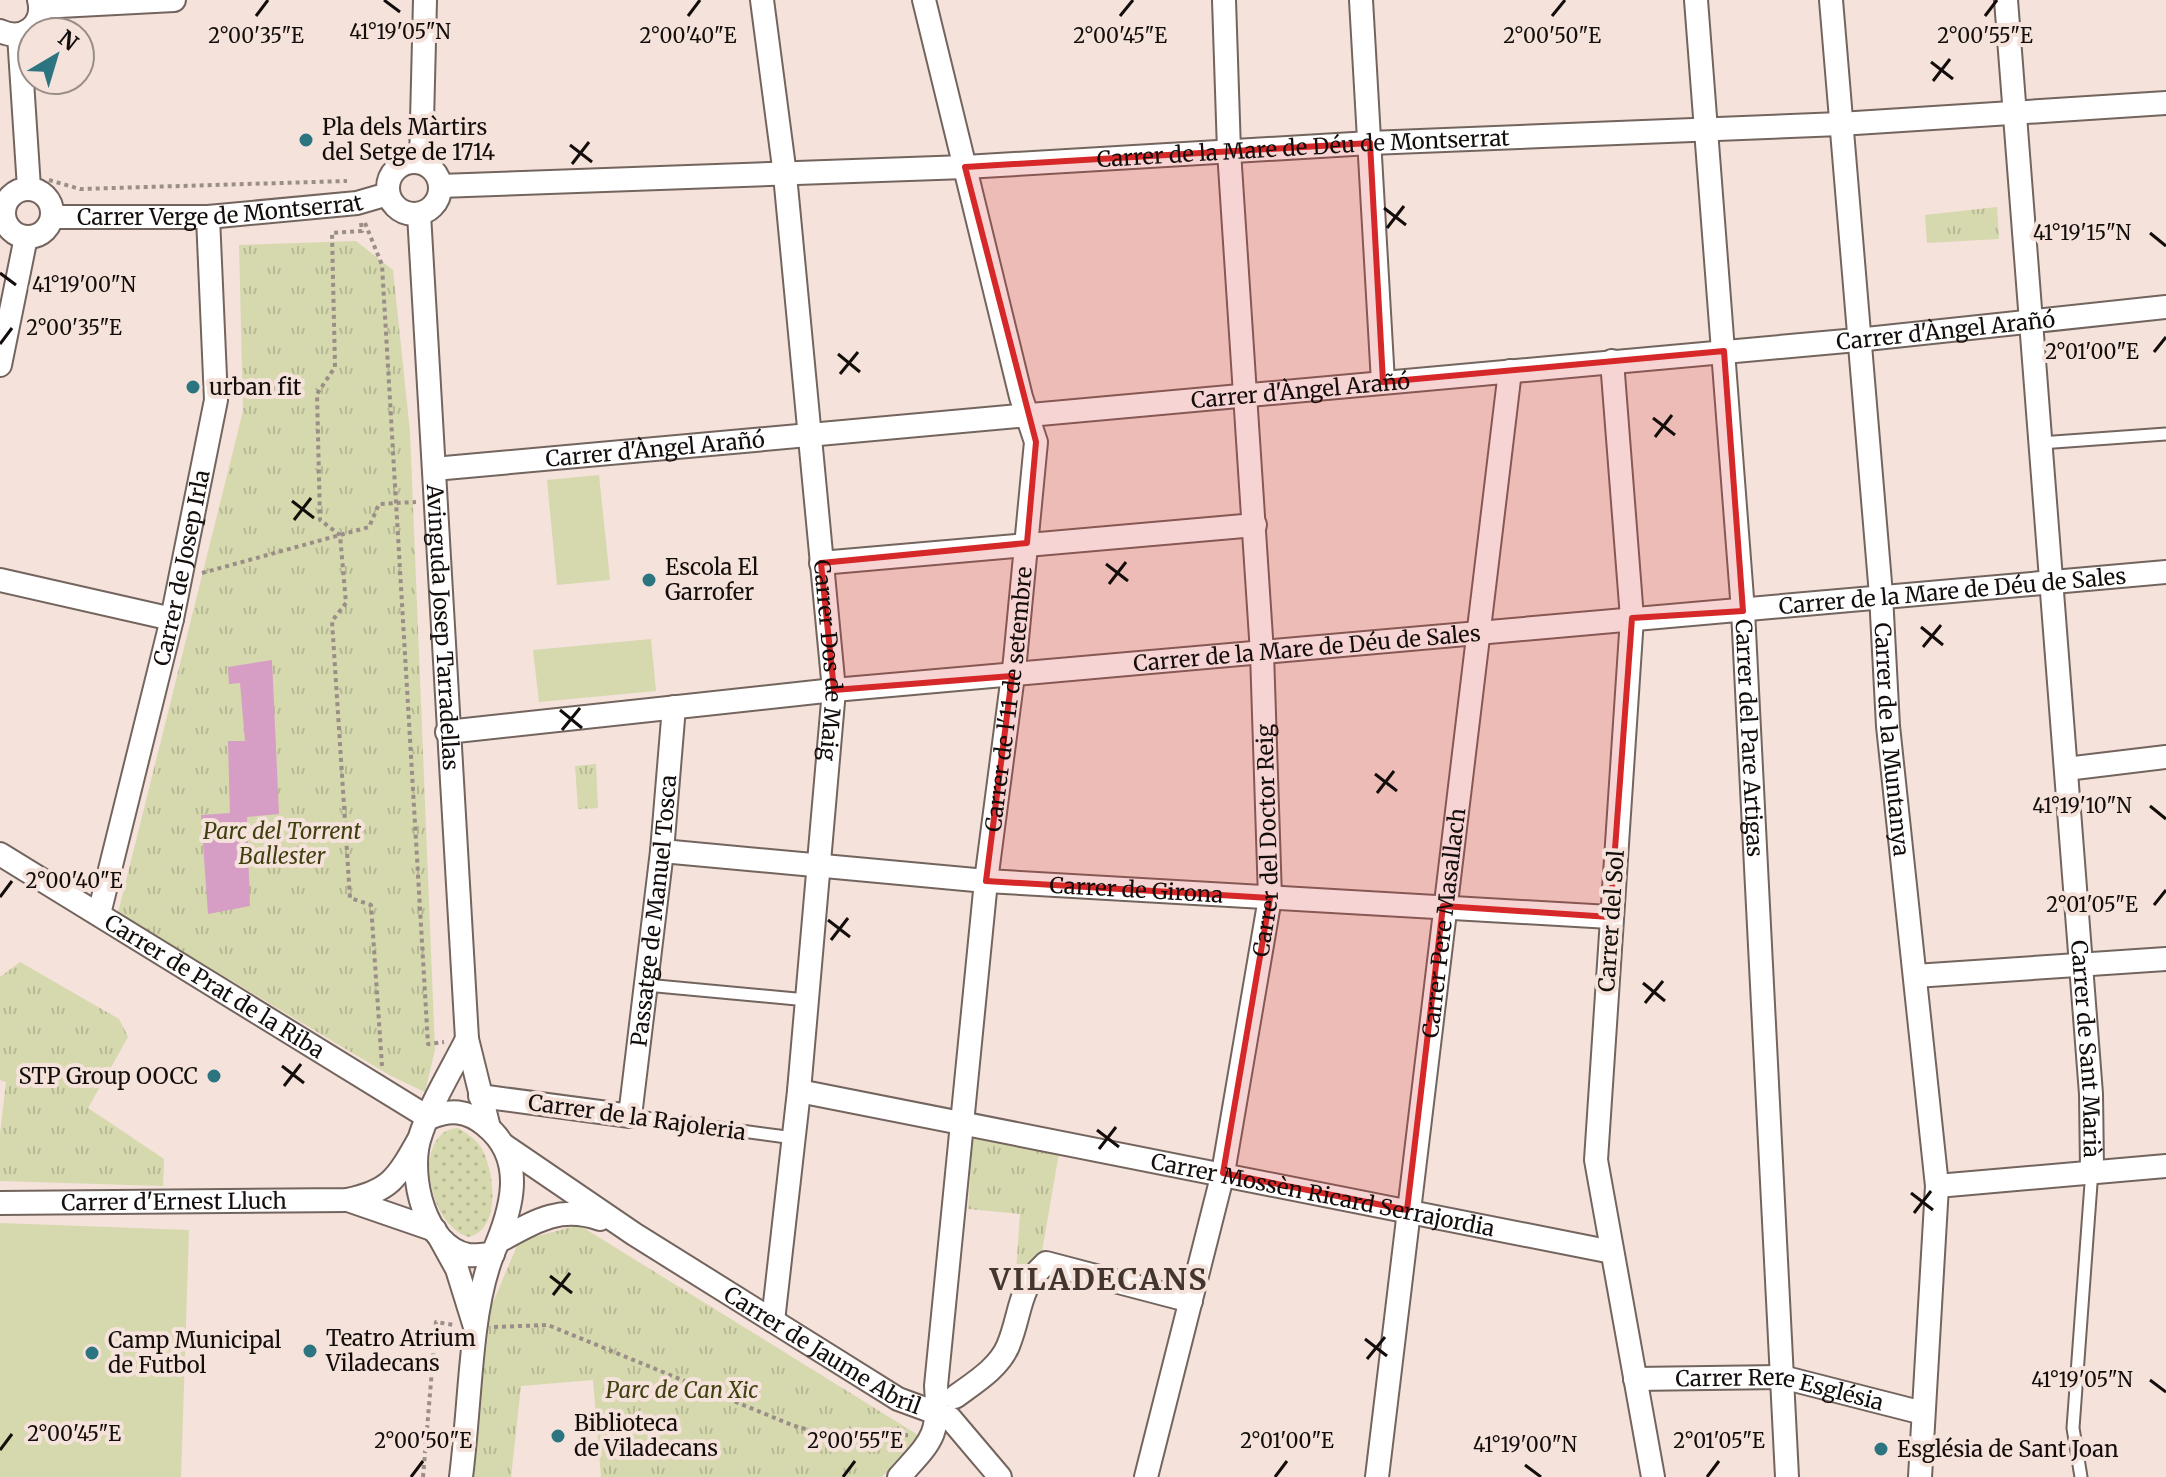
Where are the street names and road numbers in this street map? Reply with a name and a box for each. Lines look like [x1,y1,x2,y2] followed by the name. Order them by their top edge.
[1096,123,1511,173] street label: Carrer de la Mare de Déu de Montserrat
[77,188,367,231] street label: Carrer Verge de Montserrat
[1835,305,2057,356] street label: Carrer d'Àngel Arañó
[1190,367,1411,414] street label: Carrer d'Àngel Arañó
[544,425,766,473] street label: Carrer d'Àngel Arañó
[147,467,216,669] street label: Carrer de Josep Irla
[421,482,465,771] street label: Avinguda Josep Tarradellas
[808,558,848,762] street label: Carrer Dos de Maig
[1777,562,2127,620] street label: Carrer de la Mare de Déu de Sales
[979,565,1038,833] street label: Carrer de l'11 de setembre
[1729,618,1769,858] street label: Carrer del Pare Artigas
[1132,619,1482,677] street label: Carrer de la Mare de Déu de Sales
[1868,622,1916,858] street label: Carrer de la Muntanya
[1246,723,1284,959] street label: Carrer del Doctor Reig
[624,773,682,1048] street label: Passatge de Manuel Tosca
[1416,806,1471,1039] street label: Carrer Pere Masallach
[1592,849,1630,993] street label: Carrer del Sol
[1049,871,1224,909] street label: Carrer de Girona
[100,908,330,1064] street label: Carrer de Prat de la Riba
[2065,939,2106,1158] street label: Carrer de Sant Marià
[526,1088,748,1146] street label: Carrer de la Rajoleria
[1149,1147,1497,1242] street label: Carrer Mossèn Ricard Serrajordia
[61,1187,287,1216] street label: Carrer d'Ernest Lluch
[719,1280,925,1420] street label: Carrer de Jaume Abril
[1675,1363,1887,1416] street label: Carrer Rere Església

